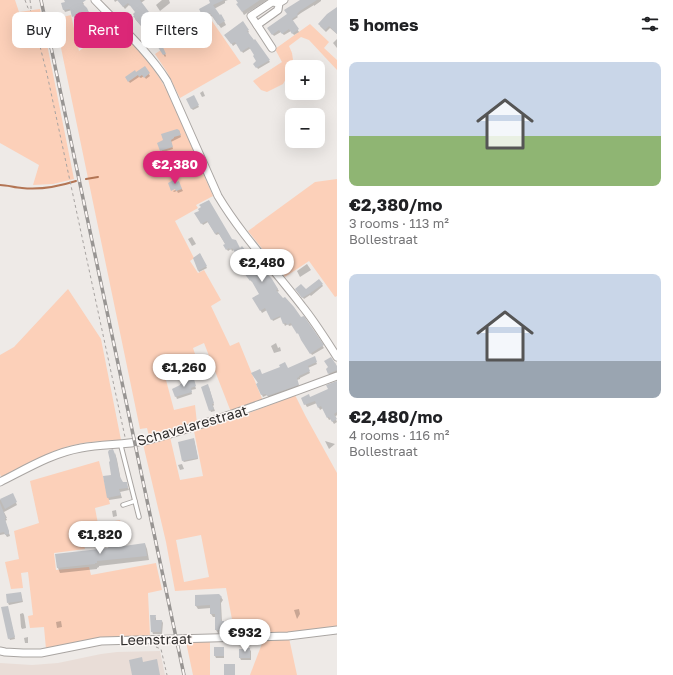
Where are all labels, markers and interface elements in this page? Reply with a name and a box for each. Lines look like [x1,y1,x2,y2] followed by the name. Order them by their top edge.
[12,12,66,48] chip: Buy
[74,12,133,48] chip: Rent
[141,12,212,48] chip: Filters
[639,13,661,35] icon: filters
[349,14,419,35] text: 5 homes
[285,60,325,148] map controls
[285,60,325,100] button: +
[469,88,541,160] icon: home
[285,108,325,148] button: −
[142,151,208,185] pin: €2,380
[152,156,198,172] text: €2,380
[349,194,442,215] text: €2,380/mo
[349,215,449,231] text: 3 rooms · 113 m²
[349,231,418,247] text: Bollestraat
[229,249,295,283] pin: €2,480
[239,254,285,270] text: €2,480
[469,300,541,372] icon: home
[151,354,217,388] pin: €1,260
[162,359,206,375] text: €1,260
[135,401,249,449] street label: Schavelarestraat
[349,406,443,427] text: €2,480/mo
[349,427,449,443] text: 4 rooms · 116 m²
[349,443,418,459] text: Bollestraat
[67,521,133,555] pin: €1,820
[78,526,122,542] text: €1,820
[221,619,269,653] pin: €932
[228,624,262,640] text: €932
[120,630,192,648] street label: Leenstraat

